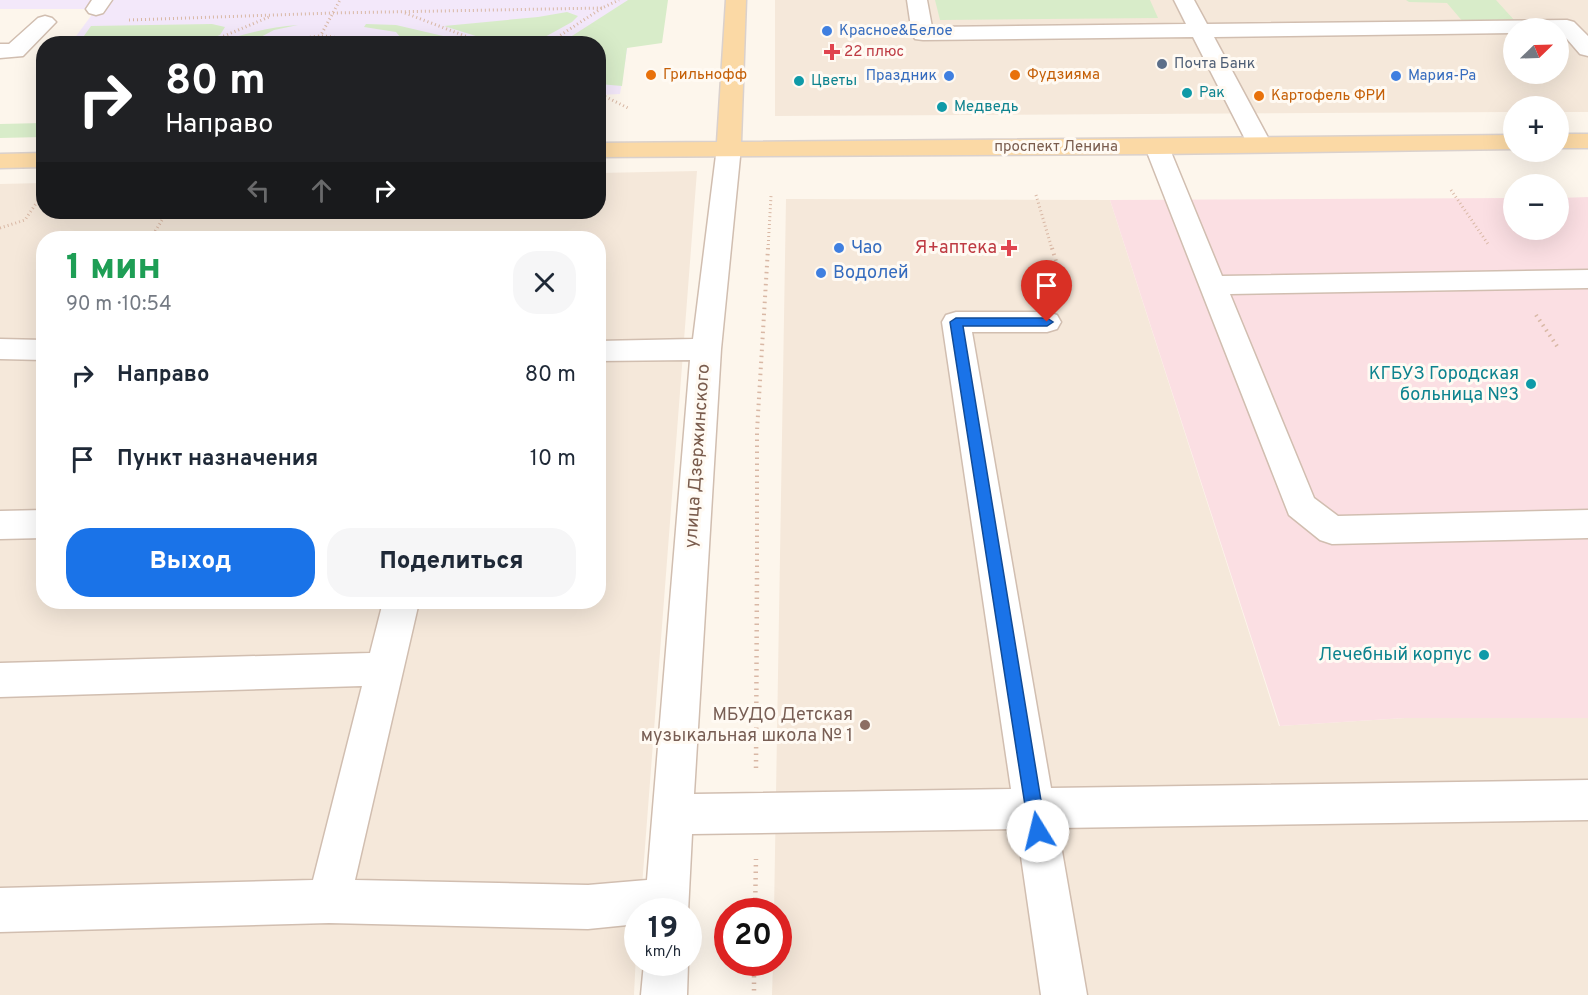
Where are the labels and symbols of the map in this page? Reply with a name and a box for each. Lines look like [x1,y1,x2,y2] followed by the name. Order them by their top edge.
[1503,18,1569,84] north arrow
[839,22,953,41] place label: Красное&Белое
[820,24,834,38] marker: Красное&Белое
[844,43,904,62] place label: 22 плюс
[825,45,839,59] marker: 22 плюс
[1174,55,1255,74] place label: Почта Банк
[1155,57,1169,71] marker: Почта Банк
[663,66,747,85] place label: Грильнофф
[1027,66,1100,85] place label: Фудзияма
[866,67,937,86] place label: Праздник
[1408,67,1476,86] place label: Мария-Ра
[644,68,658,82] marker: Грильнофф
[1008,68,1022,82] marker: Фудзияма
[942,69,956,83] marker: Праздник
[1389,69,1403,83] marker: Мария-Ра
[811,72,857,91] place label: Цветы
[792,74,806,88] marker: Цветы
[1199,84,1225,103] place label: Рак
[1180,86,1194,100] marker: Рак
[1271,87,1386,106] place label: Картофель ФРИ
[1252,89,1266,103] marker: Картофель ФРИ
[954,98,1019,117] place label: Медведь
[935,100,949,114] marker: Медведь
[994,138,1118,157] street label: проспект Ленина
[851,237,882,260] place label: Чао
[915,237,997,260] place label: Я+аптека
[832,241,846,255] marker: Чао
[1002,241,1016,255] marker: Я+аптека
[1021,260,1072,322] pin
[833,262,909,285] place label: Водолей
[814,266,828,280] marker: Водолей
[680,363,716,549] street label: улица Дзержинского
[1369,363,1519,407] place label: КГБУЗ Городская больница №3
[1524,377,1538,391] marker: КГБУЗ Городская больница №3
[1318,644,1472,667] place label: Лечебный корпус
[1477,648,1491,662] marker: Лечебный корпус
[641,704,853,748] place label: МБУДО Детская музыкальная школа № 1
[858,718,872,732] marker: МБУДО Детская музыкальная школа № 1
[1006,799,1070,863] position arrow
[714,898,792,976] speed limit sign: 20

